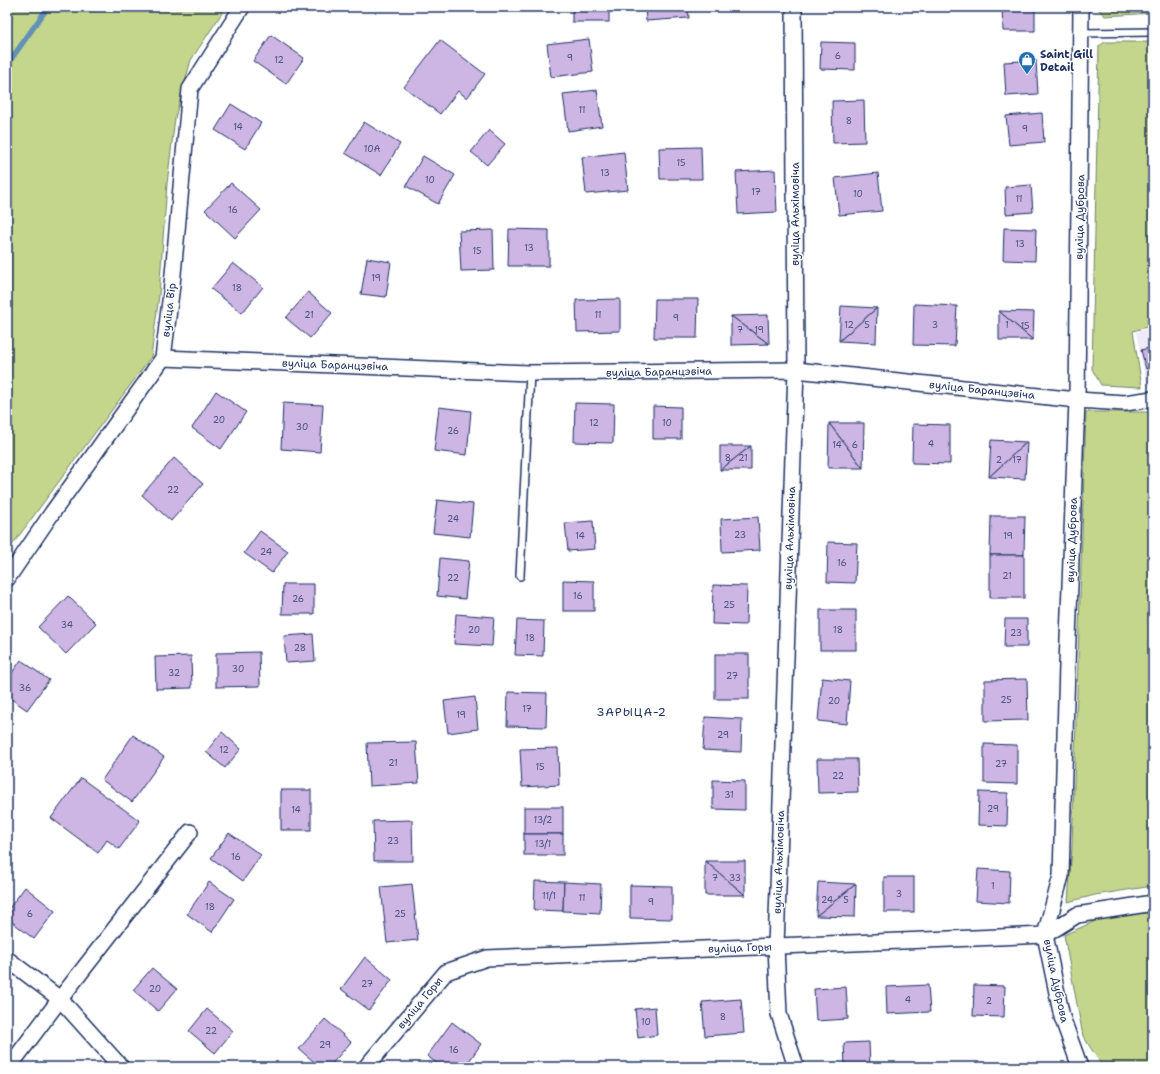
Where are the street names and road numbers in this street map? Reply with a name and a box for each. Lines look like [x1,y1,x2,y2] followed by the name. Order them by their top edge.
[788,162,803,266] street label: вуліца Альхімовіча
[1072,174,1088,260] street label: вуліца Дуброва
[158,282,180,338] street label: вуліца Вір
[282,356,389,374] street label: вуліца Баранцэвіча
[606,364,712,380] street label: вуліца Баранцэвіча
[928,377,1036,403] street label: вуліца Баранцэвіча
[781,486,799,590] street label: вуліца Альхімовіча
[1063,497,1081,583] street label: вуліца Дуброва
[770,810,788,914] street label: вуліца Альхімовіча
[1040,938,1072,1024] street label: вуліца Дуброва
[708,939,772,957] street label: вуліца Горы
[394,974,446,1032] street label: вуліца Горы

